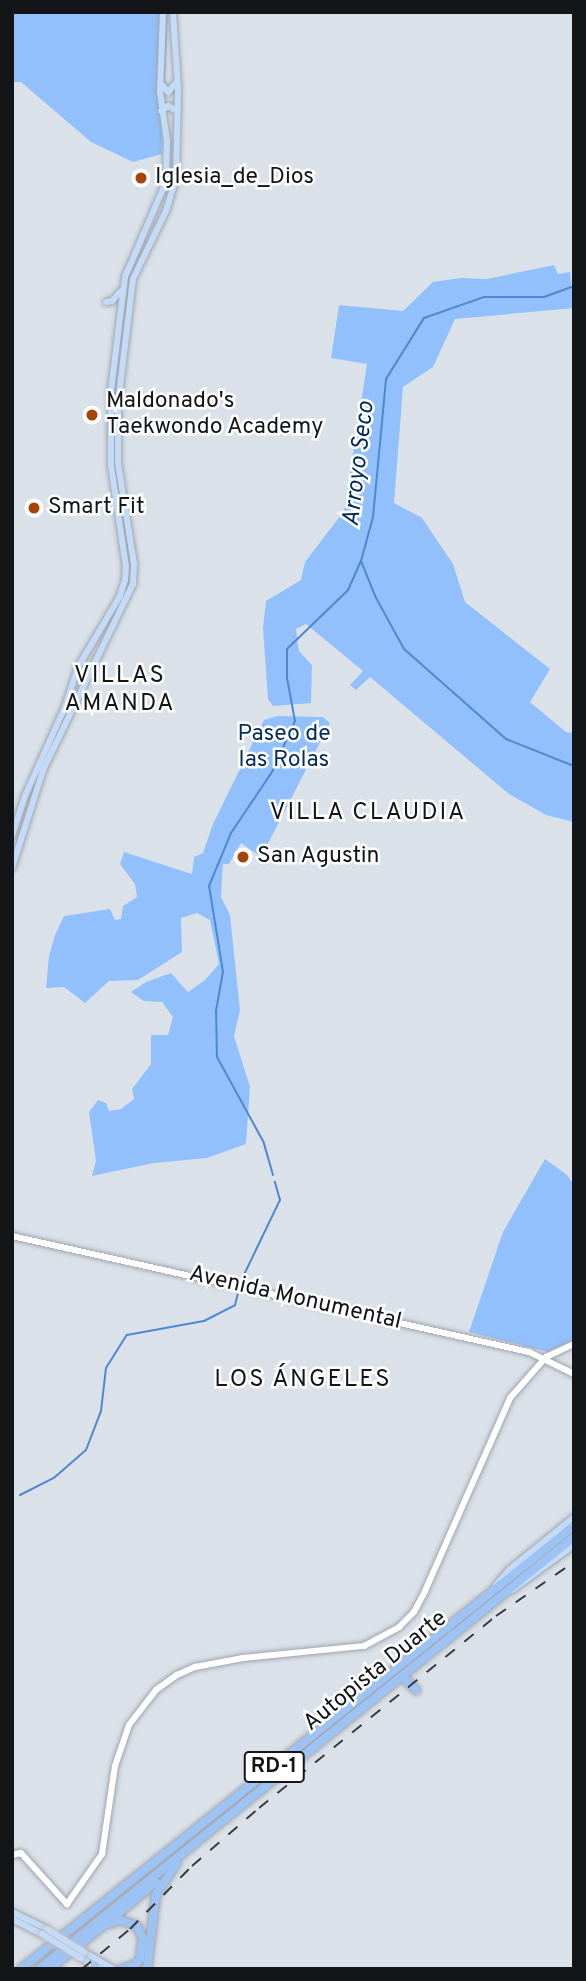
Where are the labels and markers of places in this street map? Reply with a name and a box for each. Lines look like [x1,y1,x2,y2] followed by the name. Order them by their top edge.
[155,164,314,192] place label: Iglesia_de_Dios
[133,170,149,186] marker: Iglesia_de_Dios
[106,388,324,442] place label: Maldonado's Taekwondo Academy
[84,407,100,423] marker: Maldonado's Taekwondo Academy
[48,494,145,522] place label: Smart Fit
[26,500,42,516] marker: Smart Fit
[257,843,380,871] place label: San Agustin
[235,849,251,865] marker: San Agustin

